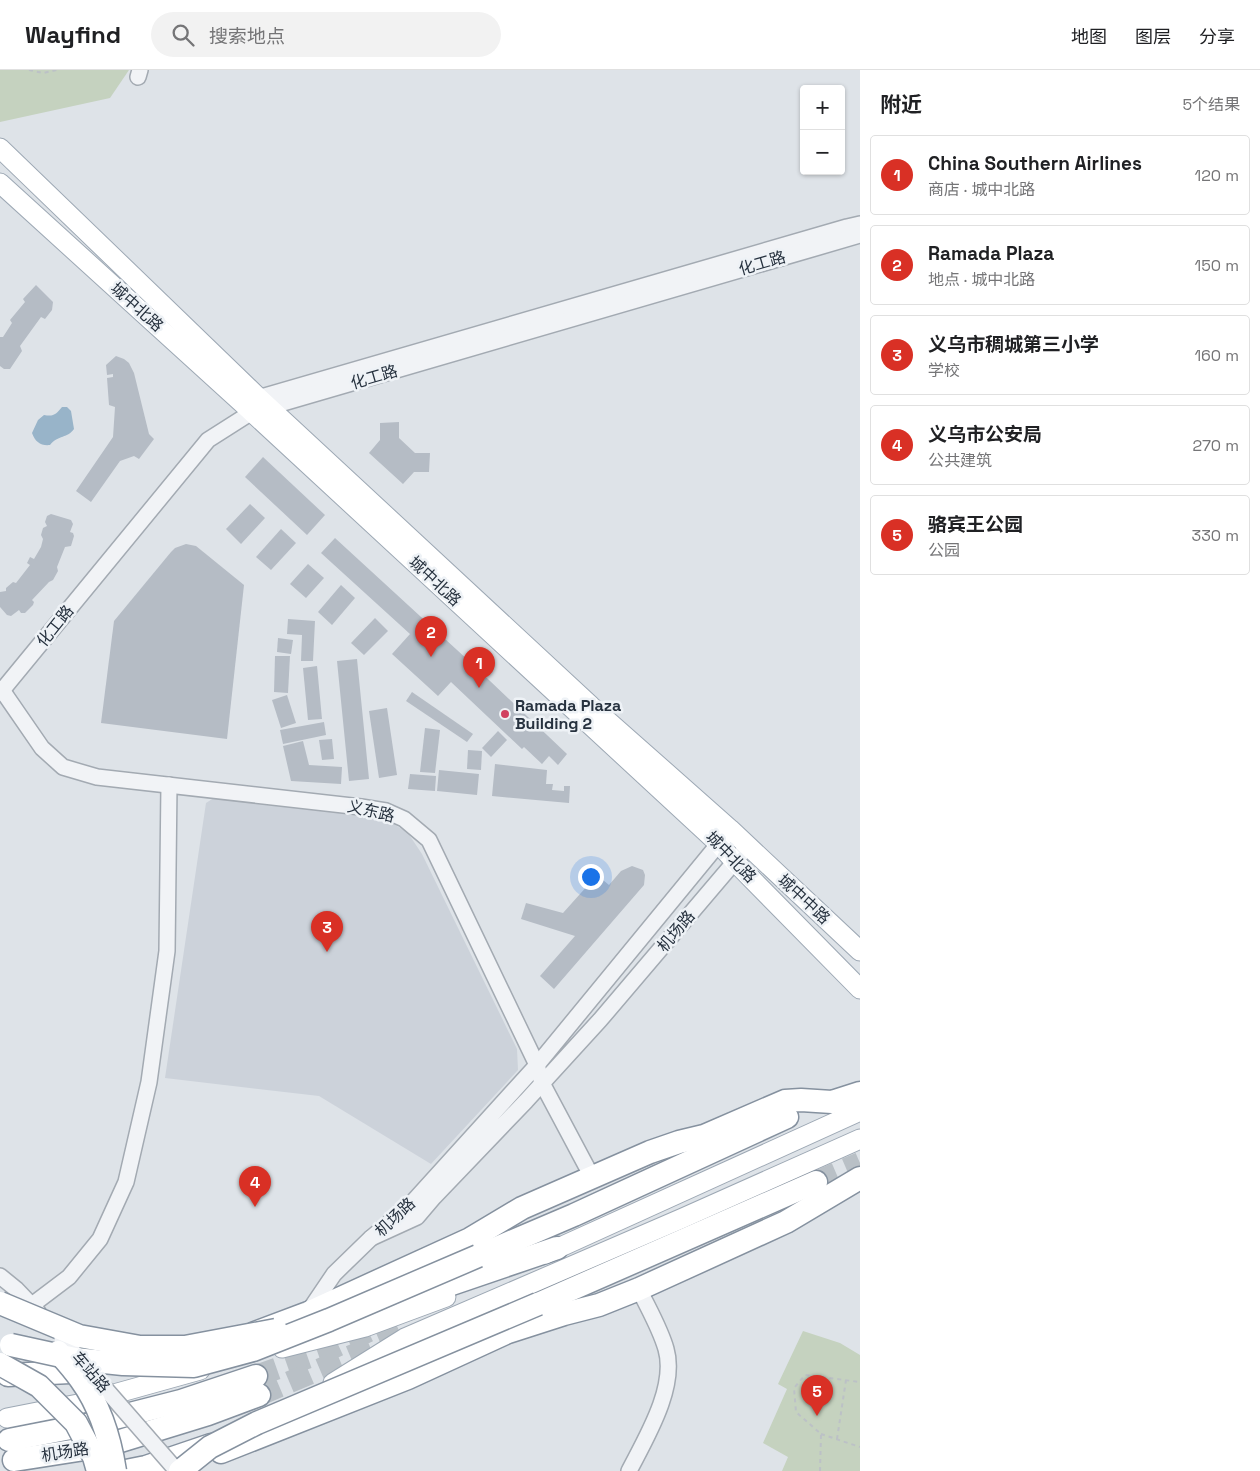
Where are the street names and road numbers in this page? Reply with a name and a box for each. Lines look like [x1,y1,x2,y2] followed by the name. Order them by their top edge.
[736,246,788,280] street label: 化工路
[106,278,168,336] street label: 城中北路
[348,360,400,394] street label: 化工路
[404,551,466,611] street label: 城中北路
[32,601,78,651] street label: 化工路
[345,795,397,827] street label: 义东路
[701,827,761,887] street label: 城中北路
[773,869,835,929] street label: 城中中路
[653,906,699,956] street label: 机场路
[370,1193,420,1241] street label: 机场路
[67,1347,115,1397] street label: 车站路
[40,1438,90,1466] street label: 机场路

